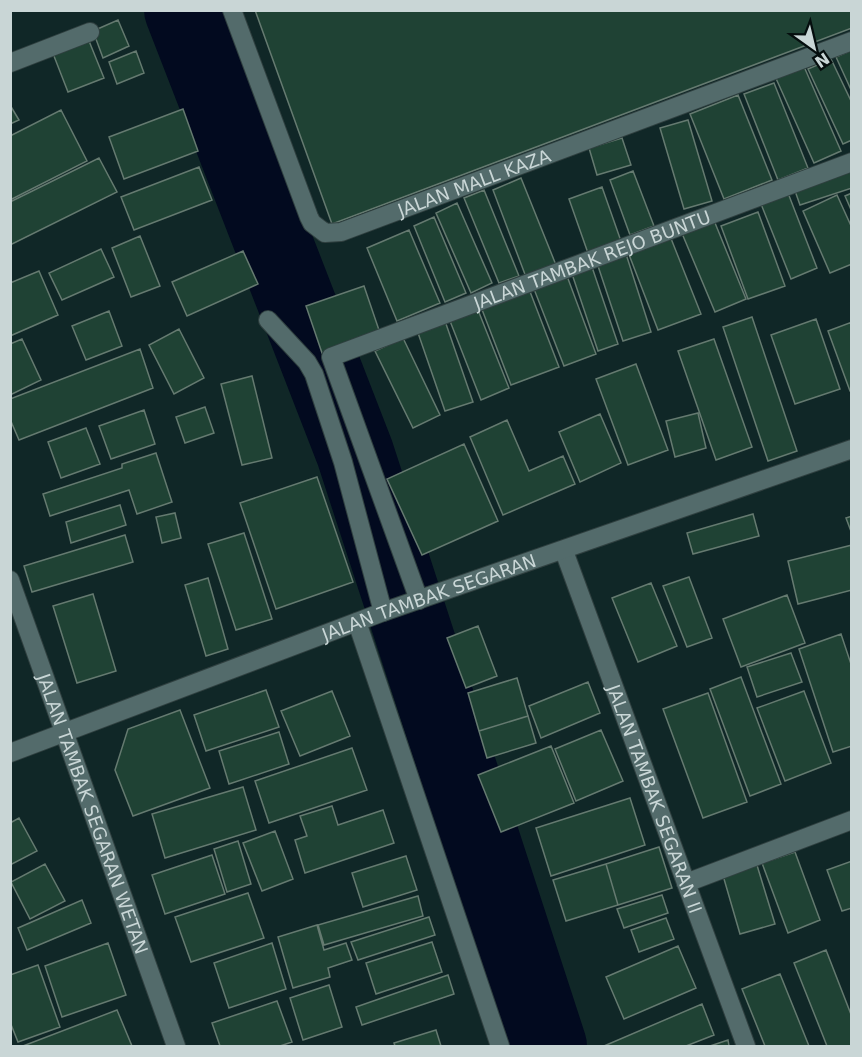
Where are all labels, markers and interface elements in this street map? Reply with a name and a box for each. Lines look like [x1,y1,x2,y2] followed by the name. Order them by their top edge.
[784,18,844,78] north arrow
[811,48,833,72] text: N
[394,144,554,221] street label: JALAN MALL KAZA
[470,205,713,314] street label: JALAN TAMBAK REJO BUNTU
[318,549,539,645] street label: JALAN TAMBAK SEGARAN
[33,670,153,957] street label: JALAN TAMBAK SEGARAN WETAN
[603,681,707,916] street label: JALAN TAMBAK SEGARAN II

